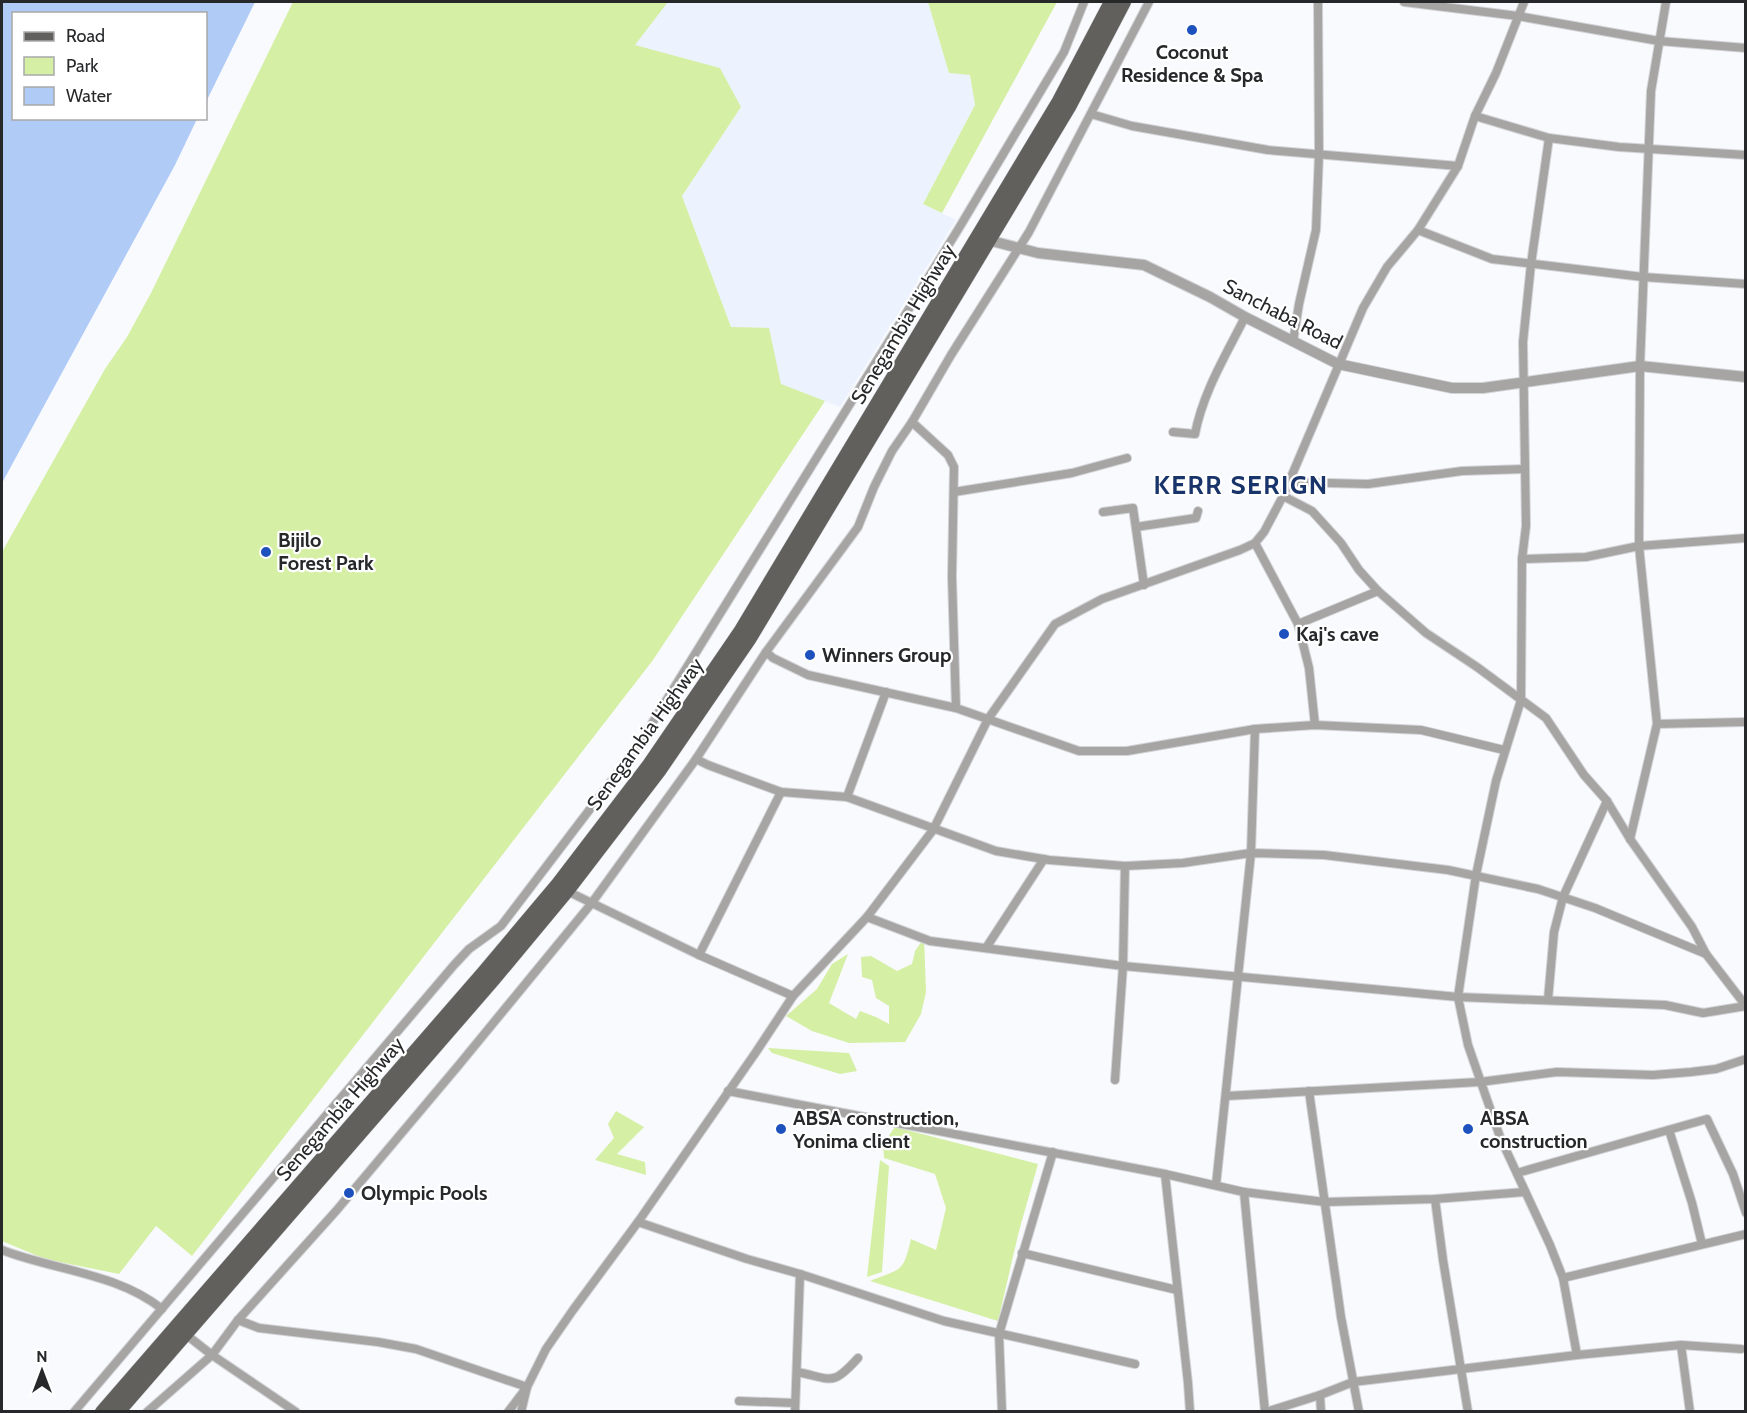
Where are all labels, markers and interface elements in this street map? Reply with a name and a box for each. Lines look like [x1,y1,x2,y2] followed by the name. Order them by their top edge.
[12,12,207,120] legend
[1185,23,1199,37] marker: Coconut Residence & Spa
[66,25,105,47] text: Road
[1121,40,1263,87] place label: Coconut Residence & Spa
[66,55,99,77] text: Park
[66,85,112,107] text: Water
[846,240,960,408] street label: Senegambia Highway
[1219,274,1347,354] street label: Sanchaba Road
[1153,469,1329,501] district label: KERR SERIGN
[278,528,374,575] place label: Bijilo Forest Park
[259,545,273,559] marker: Bijilo Forest Park
[1296,622,1379,646] place label: Kaj's cave
[1277,627,1291,641] marker: Kaj's cave
[822,643,951,667] place label: Winners Group
[803,648,817,662] marker: Winners Group
[582,653,708,815] street label: Senegambia Highway
[271,1032,409,1186] street label: Senegambia Highway
[792,1106,959,1153] place label: ABSA construction, Yonima client
[1480,1106,1588,1153] place label: ABSA construction
[774,1122,788,1136] marker: ABSA construction, Yonima client
[1461,1122,1475,1136] marker: ABSA construction
[361,1181,487,1205] place label: Olympic Pools
[342,1186,356,1200] marker: Olympic Pools
[12,1341,72,1401] north arrow
[36,1347,48,1366] text: N

